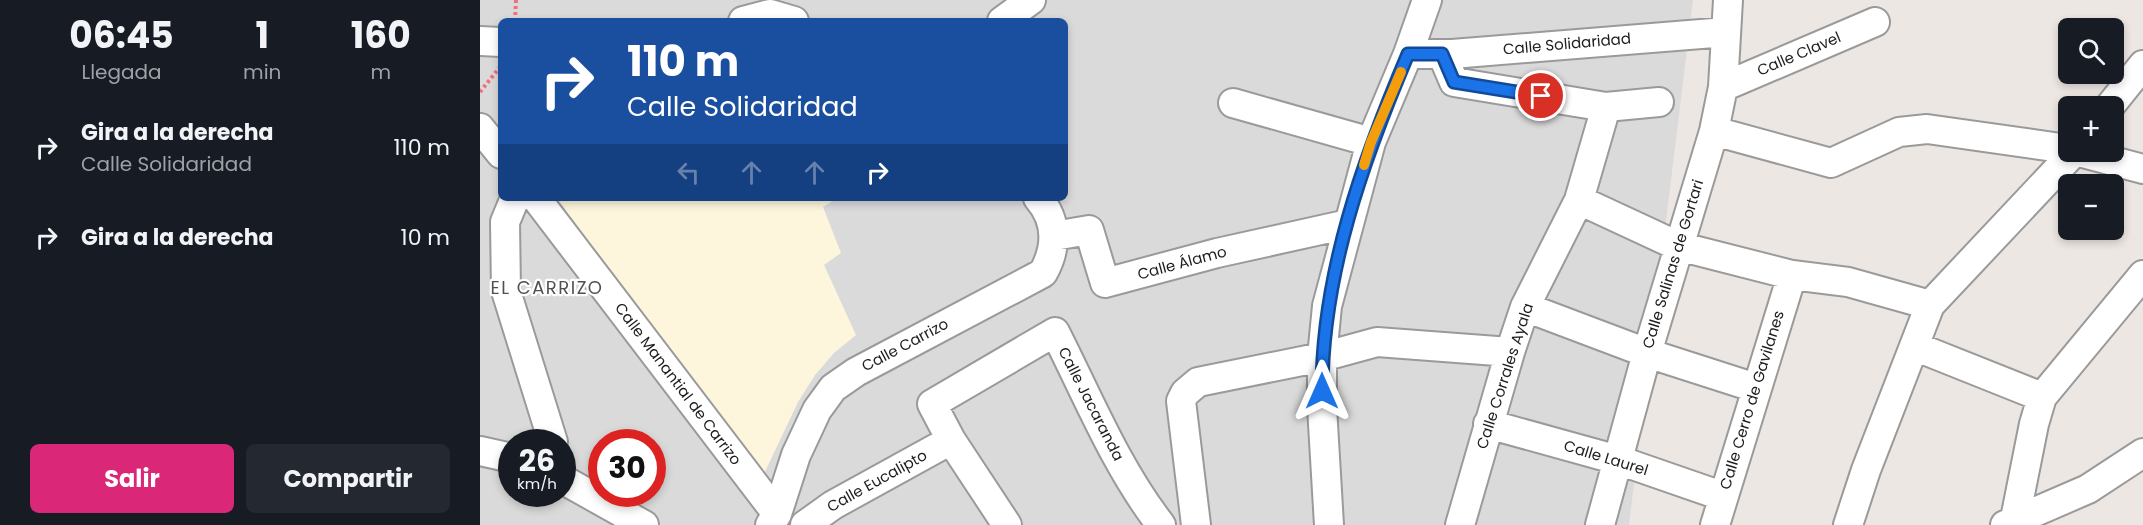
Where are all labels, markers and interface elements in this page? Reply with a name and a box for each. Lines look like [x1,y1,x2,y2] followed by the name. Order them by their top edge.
[69,10,174,61] text: 06:45
[255,10,269,61] text: 1
[351,10,411,61] text: 160
[2058,18,2124,240] map controls
[2058,18,2124,84] button: search
[1754,26,1844,81] street label: Calle Clavel
[1502,27,1632,60] street label: Calle Solidaridad
[627,32,739,91] text: 110 m
[528,42,606,120] icon: right
[82,58,162,86] text: Llegada
[243,58,281,86] text: min
[370,58,391,86] text: m
[1515,70,1566,121] pin
[1524,79,1557,112] icon: arrive
[627,88,858,125] text: Calle Solidaridad
[2058,96,2124,162] button: +
[81,117,274,148] text: Gira a la derecha
[30,131,63,164] icon: right
[394,132,450,163] text: 110 m
[81,150,252,178] text: Calle Solidaridad
[672,156,705,189] icon: left
[735,156,768,189] icon: ahead
[798,156,831,189] icon: ahead
[861,156,894,189] icon: right
[2058,174,2124,240] button: −
[1637,177,1708,351] street label: Calle Salinas de Gortari
[30,221,63,254] icon: right
[81,222,274,253] text: Gira a la derecha
[401,222,450,253] text: 10 m
[1135,241,1229,284] street label: Calle Álamo
[490,275,604,300] district label: EL CARRIZO
[610,298,746,469] street label: Calle Manantial de Carrizo
[1471,300,1538,452] street label: Calle Corrales Ayala
[1714,308,1789,492] street label: Calle Cerro de Gavilanes
[858,313,952,376] street label: Calle Carrizo
[1054,343,1129,464] street label: Calle Jacaranda
[1290,359,1354,423] position arrow
[588,429,666,507] speed limit sign: 30
[1561,435,1651,480] street label: Calle Laurel
[519,439,555,482] text: 26
[30,444,234,513] button: Salir
[246,444,450,513] button: Compartir
[823,444,931,517] street label: Calle Eucalipto
[517,473,557,494] text: km/h

